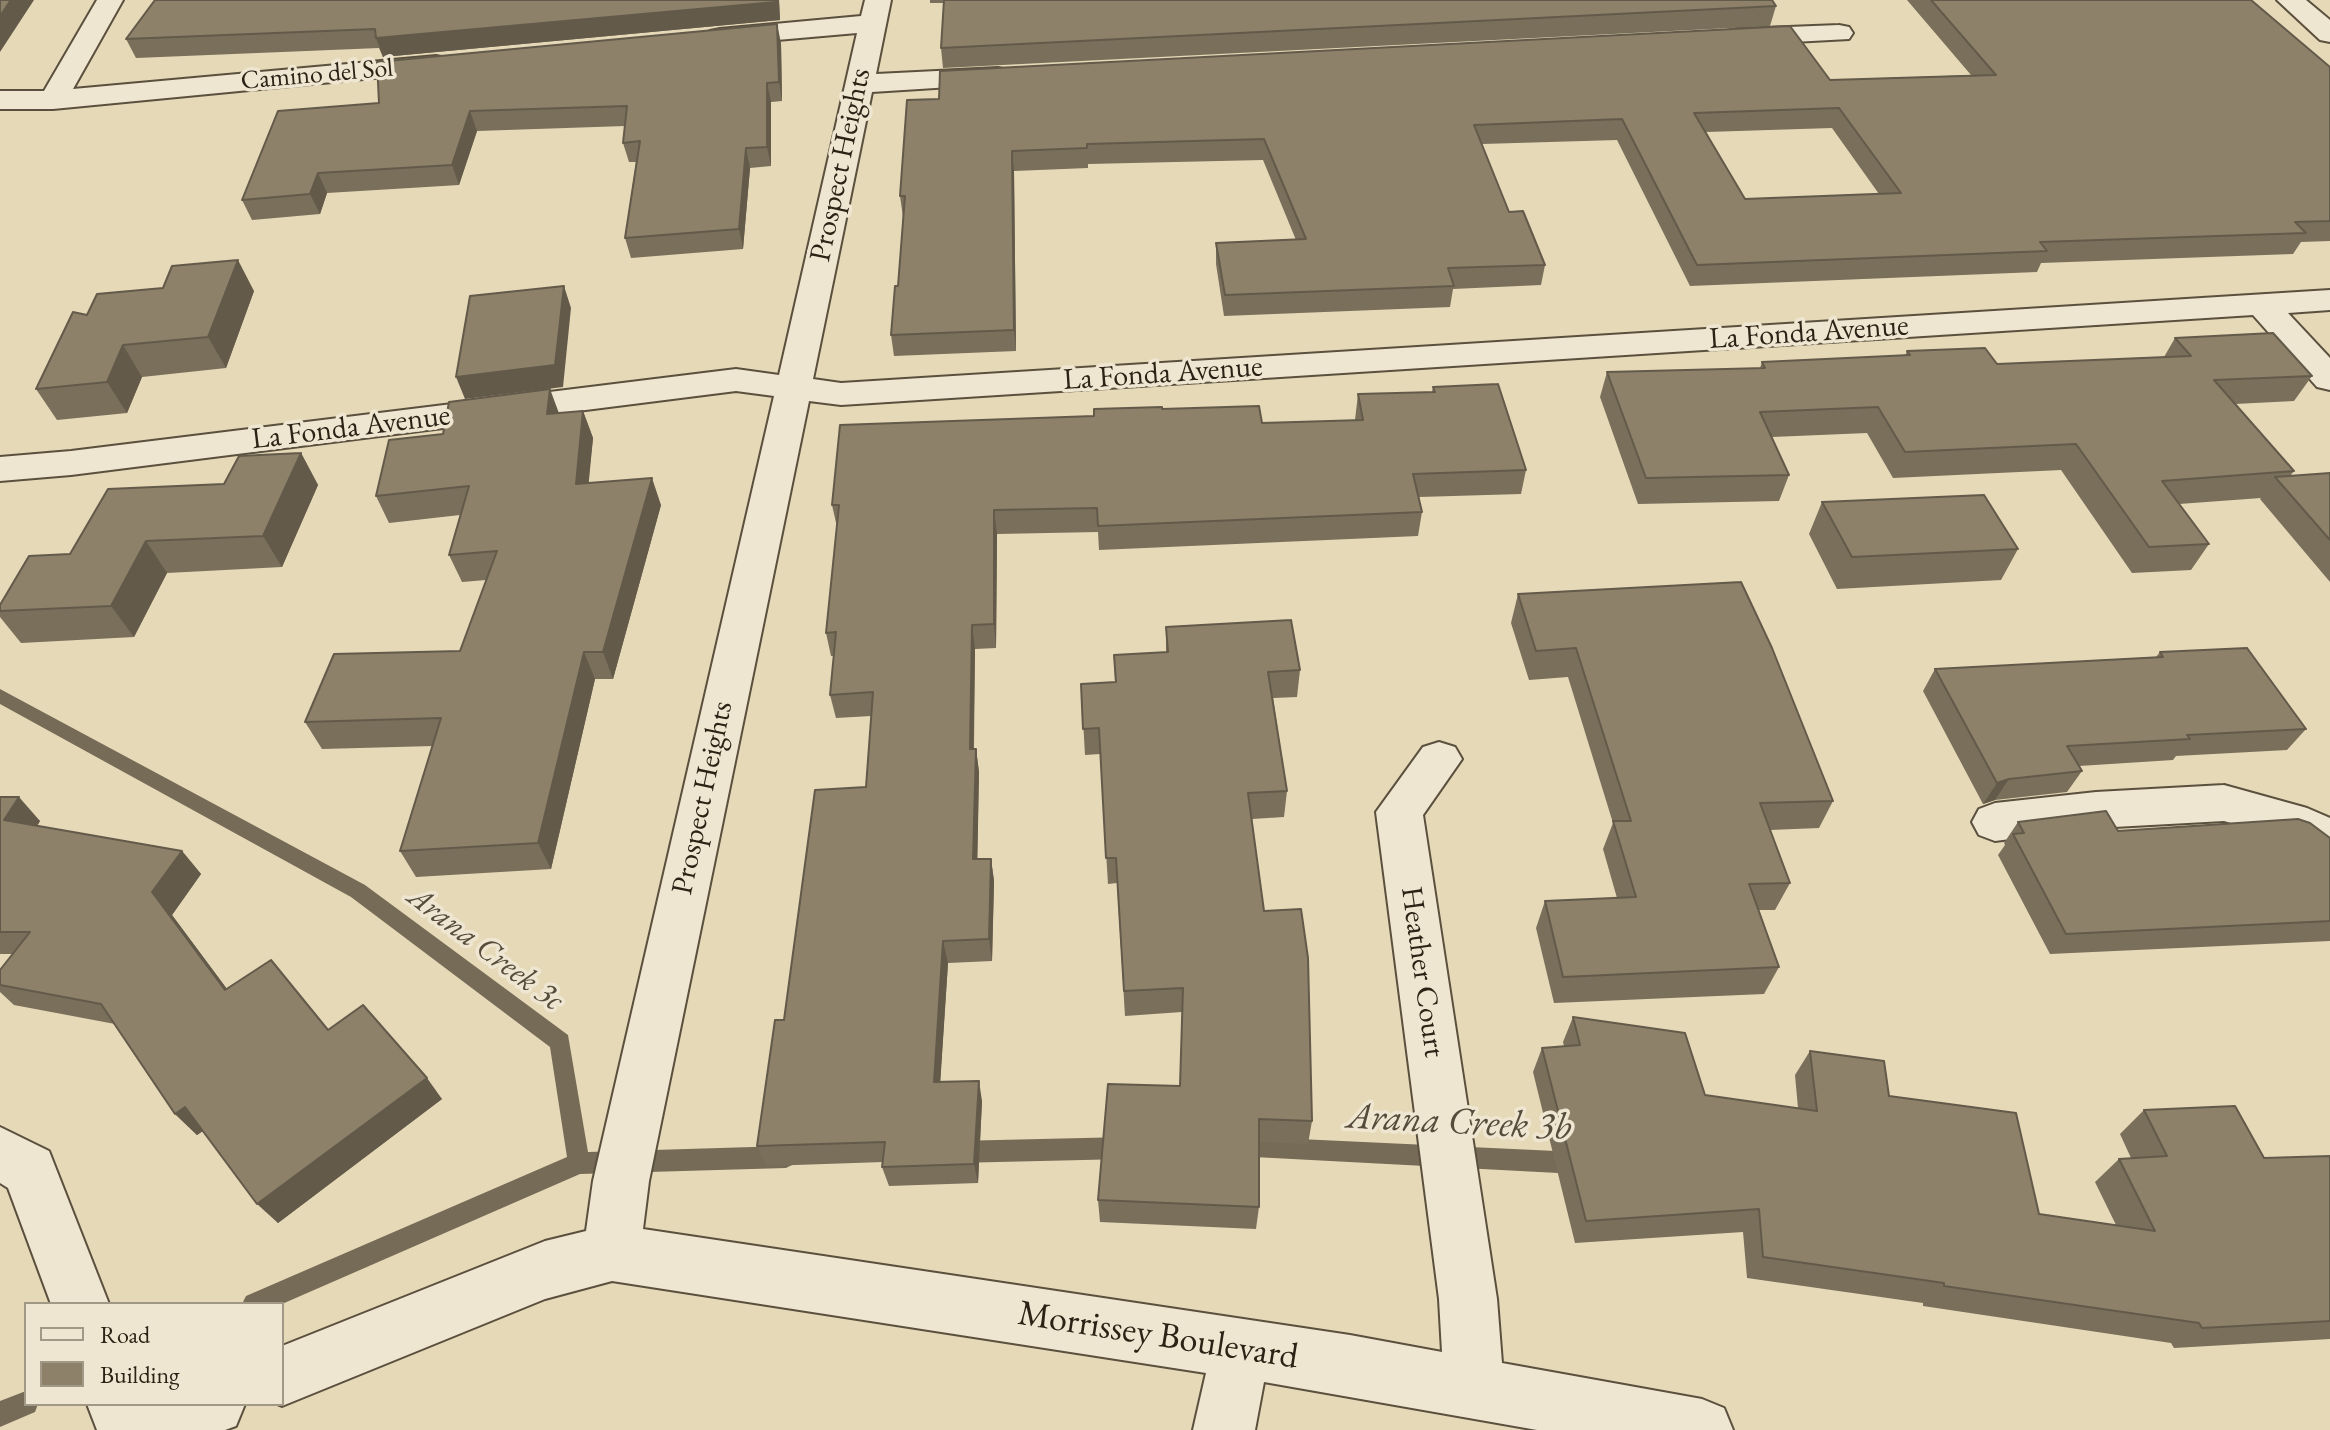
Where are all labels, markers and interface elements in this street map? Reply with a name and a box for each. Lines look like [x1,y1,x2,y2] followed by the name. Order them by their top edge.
[240,53,394,97] street label: Camino del Sol
[803,65,879,265] street label: Prospect Heights
[1708,308,1910,358] street label: La Fonda Avenue
[1062,349,1264,399] street label: La Fonda Avenue
[250,398,452,458] street label: La Fonda Avenue
[665,698,741,898] street label: Prospect Heights
[400,878,570,1020] water label: Arana Creek 3c
[1392,884,1452,1060] street label: Heather Court
[1346,1094,1572,1152] water label: Arana Creek 3b
[1015,1293,1301,1379] street label: Morrissey Boulevard
[24,1302,284,1406] legend
[100,1319,150,1350] text: Road
[100,1359,180,1390] text: Building

